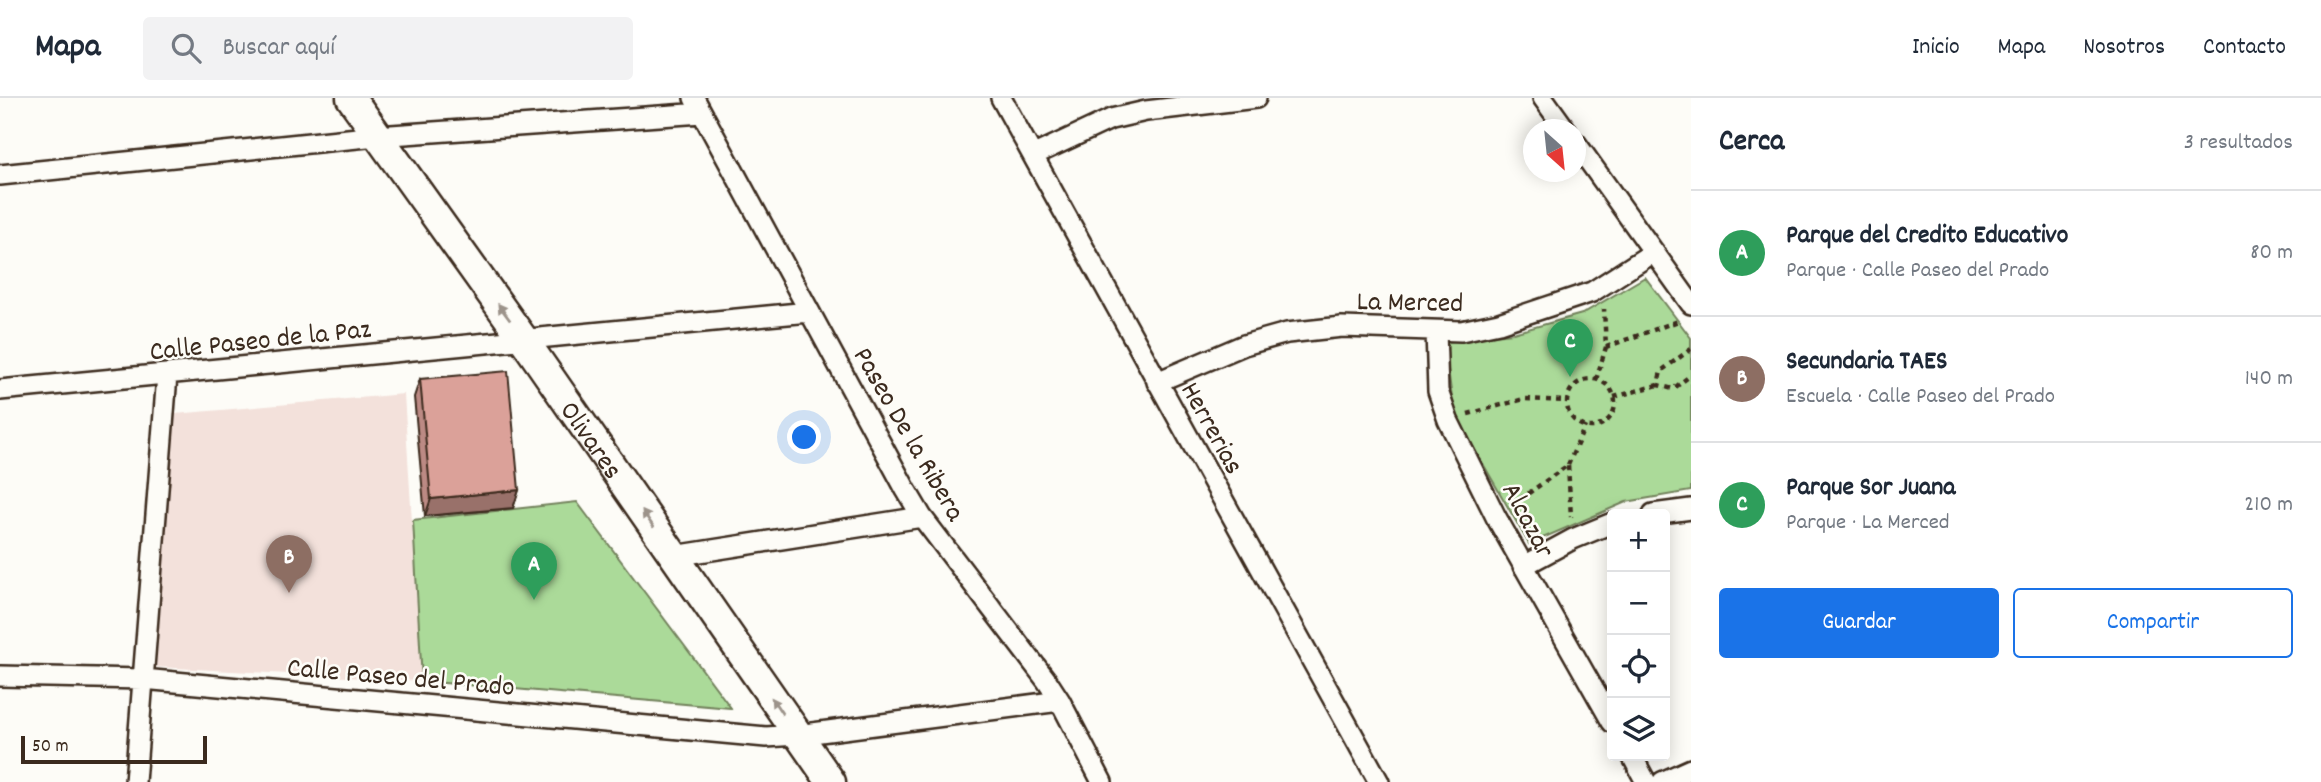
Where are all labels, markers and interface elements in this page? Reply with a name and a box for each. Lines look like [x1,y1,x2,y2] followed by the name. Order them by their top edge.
[143,17,633,80] search box
[35,25,101,72] text: Mapa
[167,29,205,67] icon: search
[223,30,335,67] text: Buscar aquí
[1912,31,1960,65] text: Inicio
[1998,31,2045,65] text: Mapa
[2083,31,2165,65] text: Nosotros
[2203,31,2286,65] text: Contacto
[1523,119,1586,182] north arrow
[1719,122,1784,165] text: Cerca
[2184,127,2293,160] text: 3 resultados
[1786,218,2068,255] text: Parque del Credito Educativo
[1736,237,1748,270] text: A
[2250,237,2293,270] text: 80 m
[1786,255,2049,288] text: Parque · Calle Paseo del Prado
[1356,284,1464,326] street label: La Merced
[497,303,511,321] one-way arrow
[148,311,374,374] street label: Calle Paseo de la Paz
[1547,319,1593,377] pin: C
[841,341,973,531] street label: Paseo De la Ribera
[1786,344,1947,381] text: Secundaria TAES
[1737,363,1747,396] text: B
[2245,363,2293,396] text: 140 m
[1168,376,1251,483] street label: Herrerias
[1786,381,2055,414] text: Escuela · Calle Paseo del Prado
[547,395,630,489] street label: Olivares
[787,420,821,454] your location
[1786,470,1956,507] text: Parque Sor Juana
[1489,476,1562,567] street label: Alcazar
[1736,489,1748,522] text: C
[2244,489,2293,522] text: 210 m
[1786,507,1950,540] text: Parque · La Merced
[1607,509,1670,761] map controls
[1607,509,1670,572] button: +
[641,510,655,528] one-way arrow
[266,535,312,593] pin: B
[511,542,557,600] pin: A
[1607,572,1670,635] button: −
[1719,588,1999,658] button: Guardar
[2013,588,2293,658] button: Compartir
[1607,635,1670,698] button: locate
[285,650,516,710] street label: Calle Paseo del Prado
[770,697,784,715] one-way arrow
[1607,698,1670,761] button: layers
[21,733,206,765] scale bar
[32,734,69,761] text: 50 m

